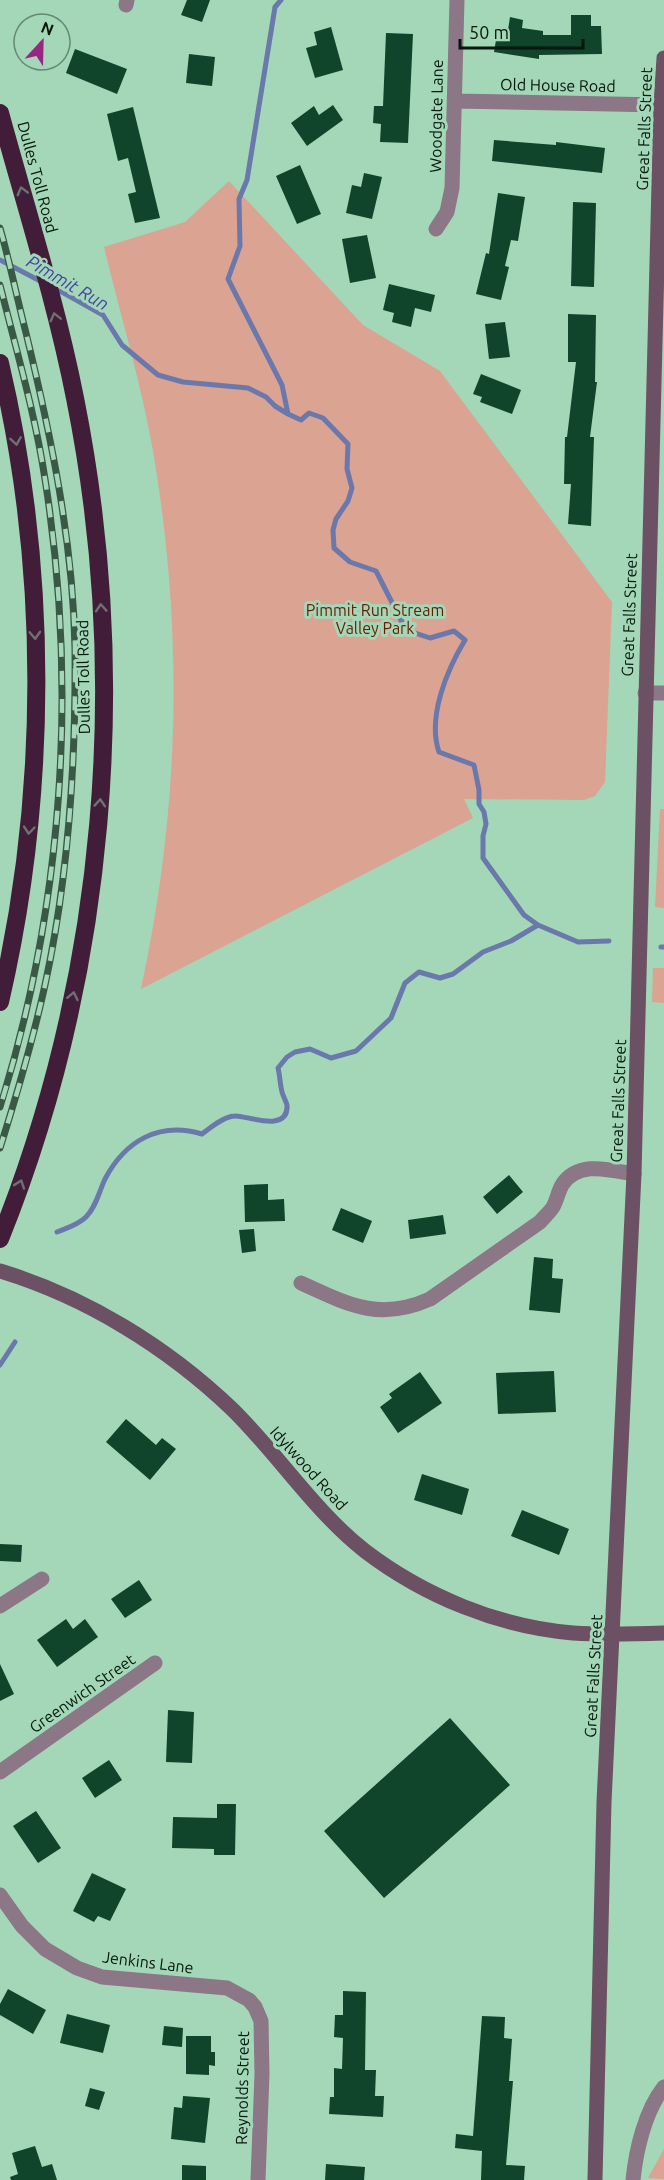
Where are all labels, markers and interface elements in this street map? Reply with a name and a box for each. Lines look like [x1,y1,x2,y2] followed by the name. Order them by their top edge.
[12,12,72,72] north arrow
[460,12,583,50] scale bar
[39,18,57,39] text: N
[469,22,509,42] text: 50 m
[426,59,446,173] street label: Woodgate Lane
[633,66,655,191] street label: Great Falls Street
[500,75,616,95] street label: Old House Road
[14,119,62,235] street label: Dulles Toll Road
[16,186,29,196] one-way arrow
[23,250,113,314] water label: Pimmit Run
[50,312,63,322] one-way arrow
[9,436,22,446] one-way arrow
[618,552,640,677] street label: Great Falls Street
[306,601,444,637] park label: Pimmit Run Stream Valley Park
[95,604,108,613] one-way arrow
[73,620,93,734] street label: Dulles Toll Road
[29,631,42,640] one-way arrow
[93,799,106,808] one-way arrow
[23,825,36,834] one-way arrow
[66,992,79,1002] one-way arrow
[607,1038,629,1163] street label: Great Falls Street
[13,1179,26,1190] one-way arrow
[267,1422,351,1514] street label: Idylwood Road
[581,1613,605,1738] street label: Great Falls Street
[26,1649,139,1736] street label: Greenwich Street
[101,1947,195,1977] street label: Jenkins Lane
[232,2030,252,2145] street label: Reynolds Street

